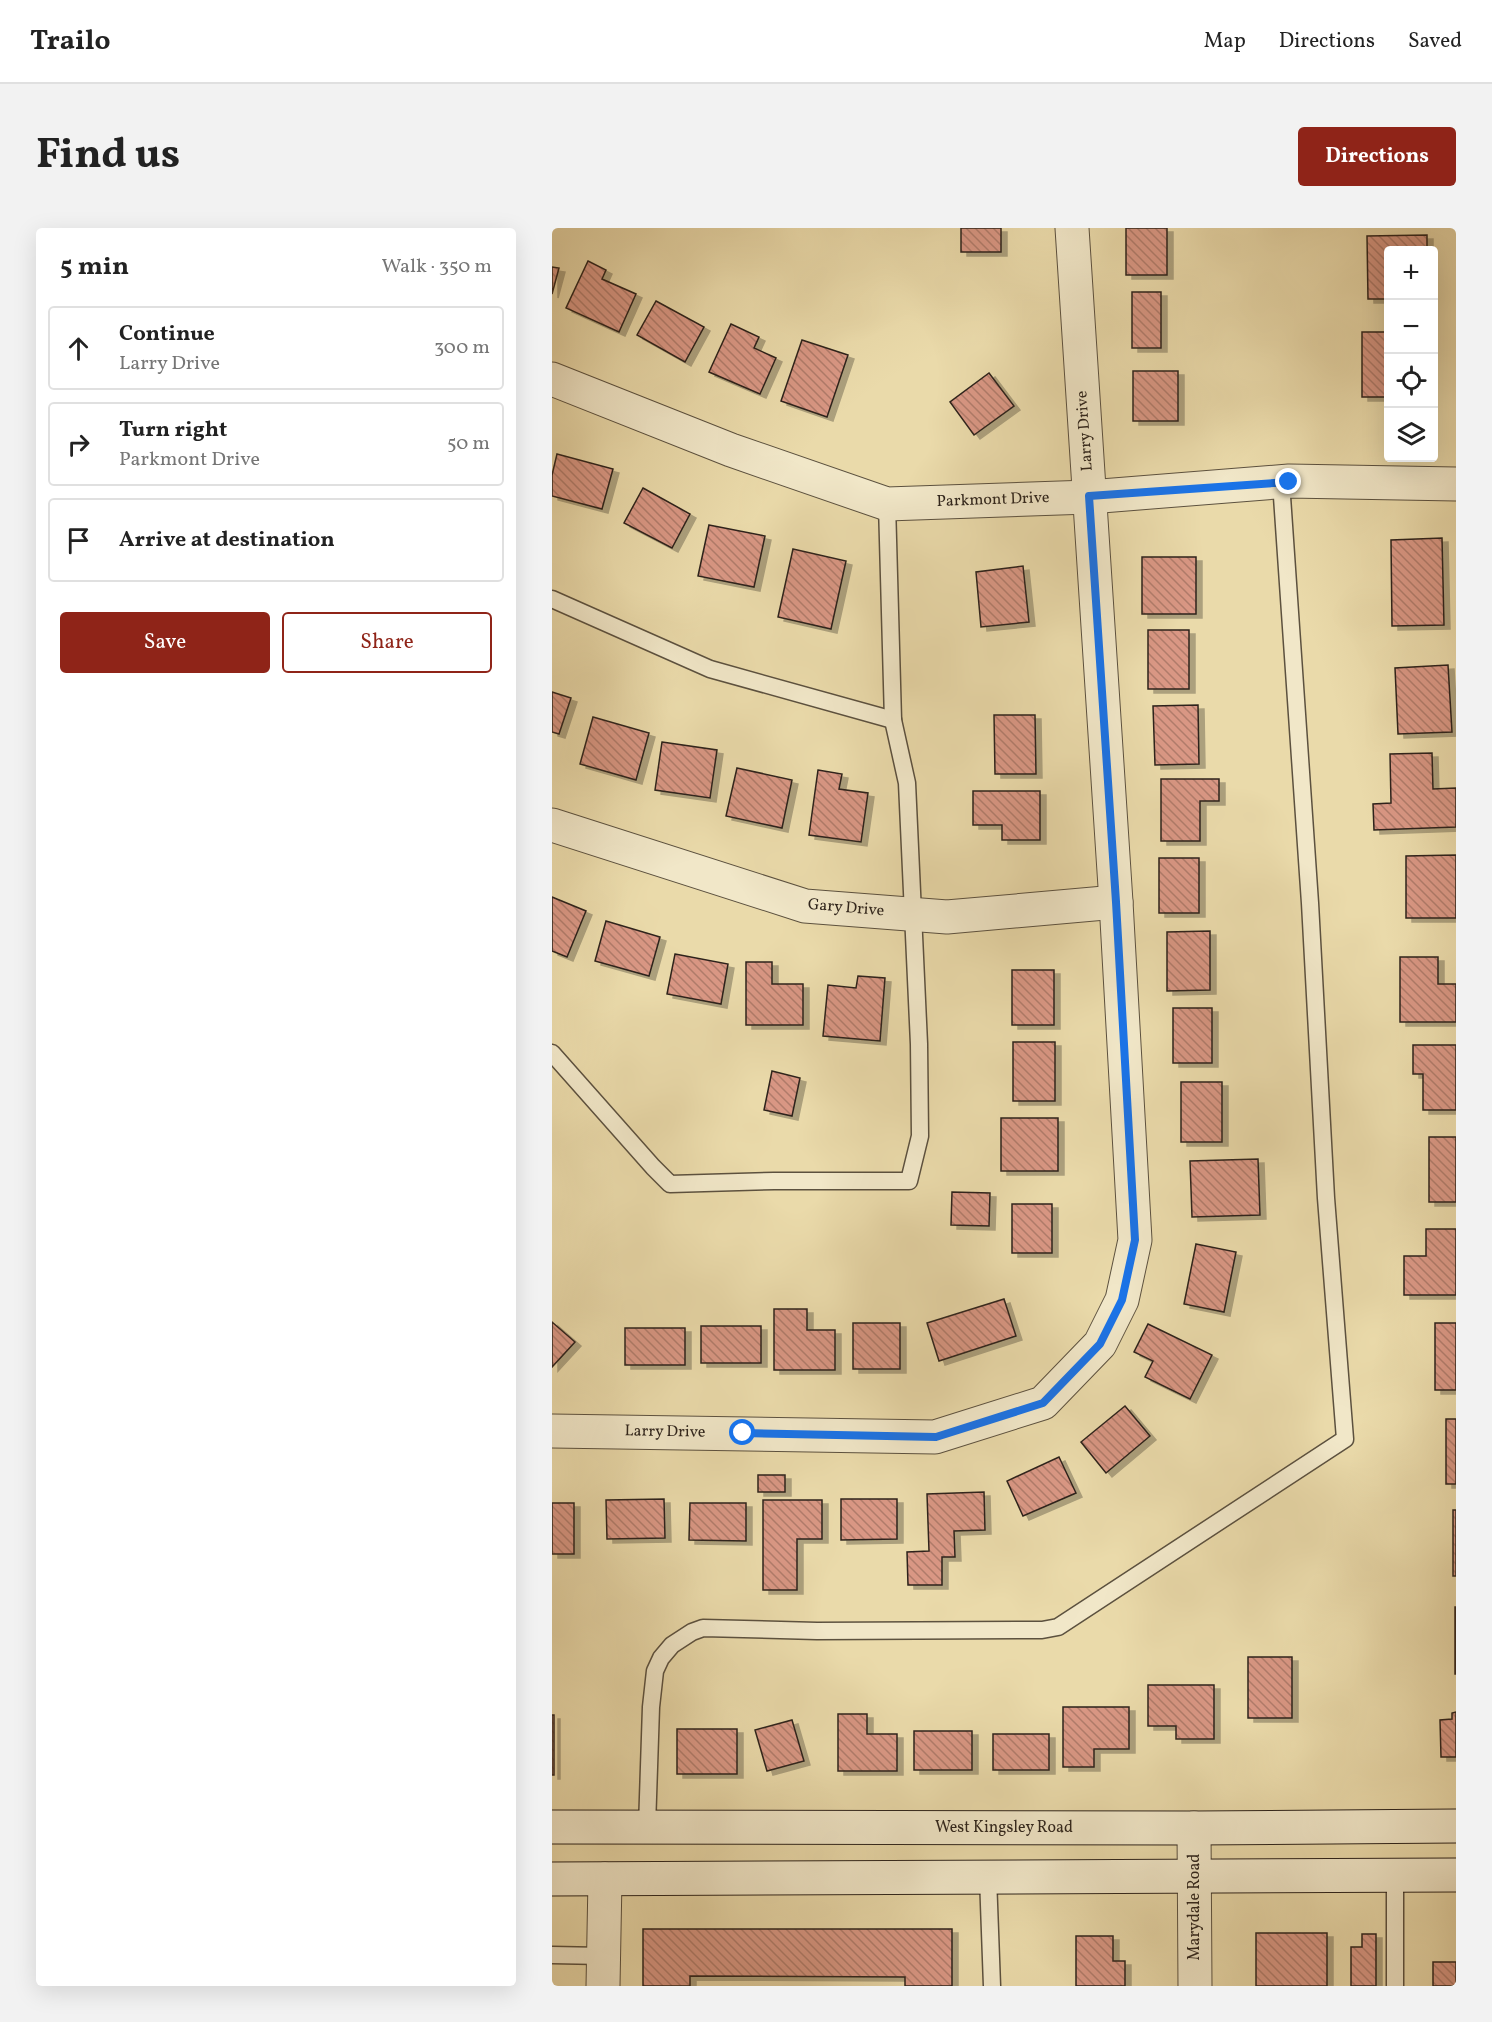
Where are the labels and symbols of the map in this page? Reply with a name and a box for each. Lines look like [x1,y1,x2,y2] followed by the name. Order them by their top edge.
[1071,390,1099,472] street label: Larry Drive
[1275,468,1301,494] route end
[936,487,1050,513] street label: Parkmont Drive
[807,894,885,922] street label: Gary Drive
[729,1419,755,1445] route start
[624,1420,706,1444] street label: Larry Drive
[935,1817,1073,1839] street label: West Kingsley Road
[1184,1854,1206,1960] street label: Marydale Road

